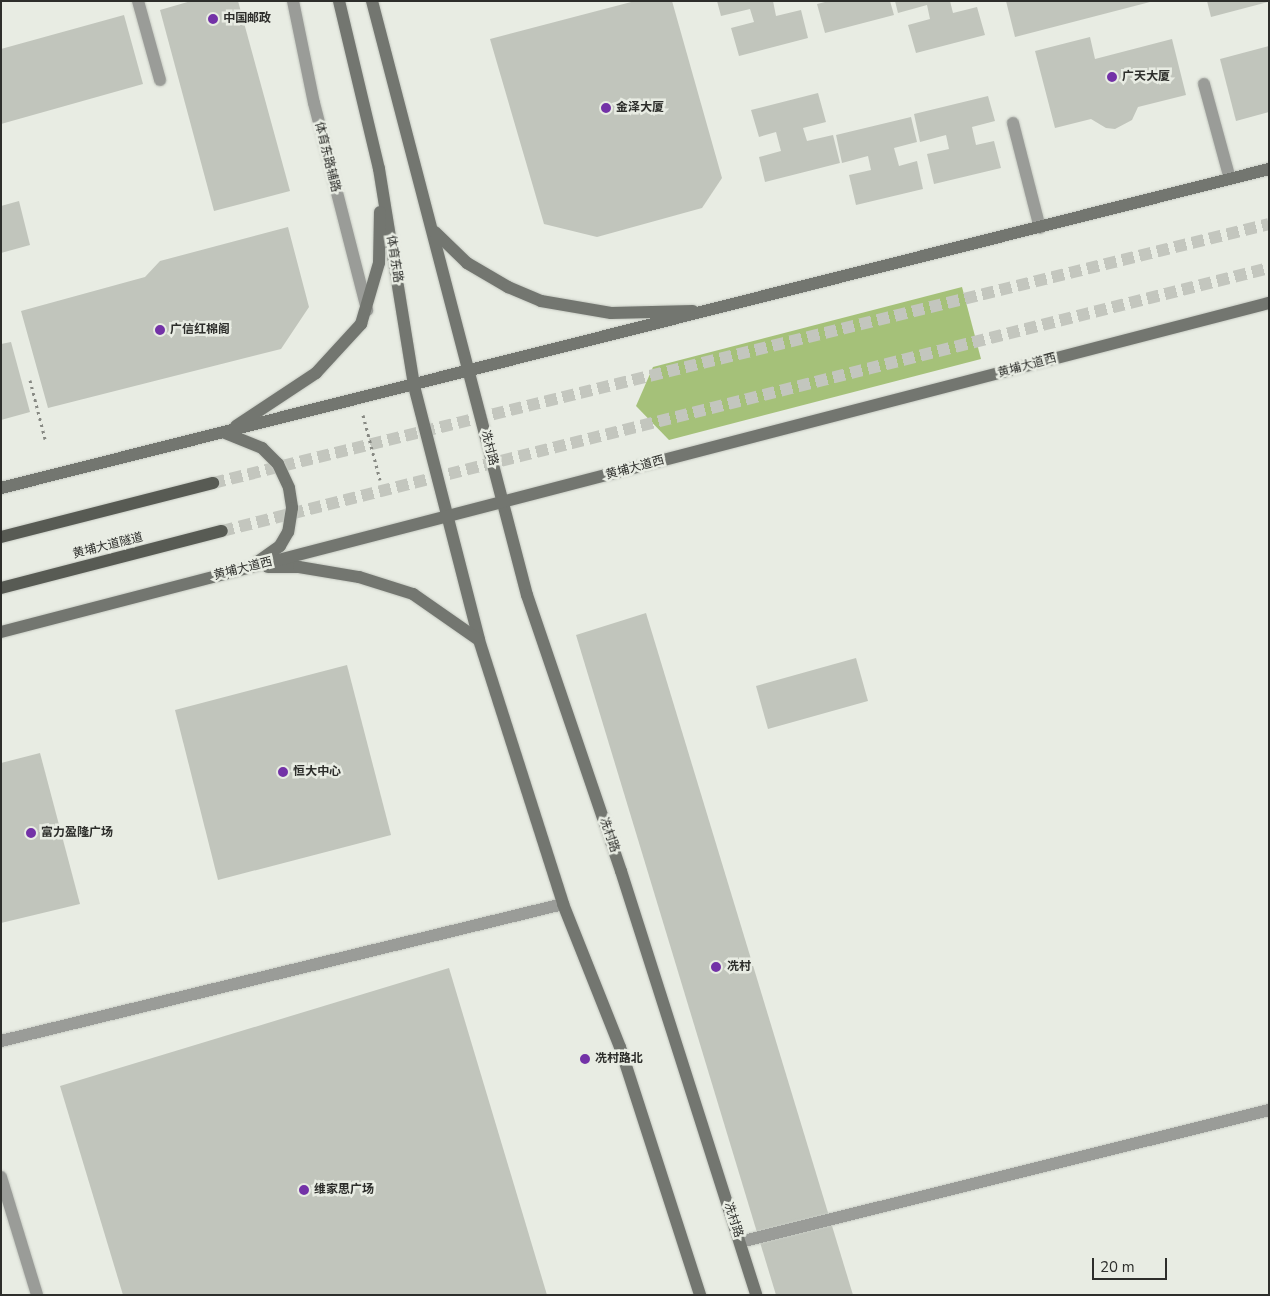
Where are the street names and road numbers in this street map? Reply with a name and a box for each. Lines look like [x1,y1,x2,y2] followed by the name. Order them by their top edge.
[311,120,343,194] street label: 体育东路辅路
[383,234,405,284] street label: 体育东路
[996,351,1058,381] street label: 黄埔大道西
[478,429,500,467] street label: 冼村路
[604,453,666,483] street label: 黄埔大道西
[71,530,145,562] street label: 黄埔大道隧道
[212,555,274,583] street label: 黄埔大道西
[596,816,622,854] street label: 冼村路
[721,1201,745,1239] street label: 冼村路

